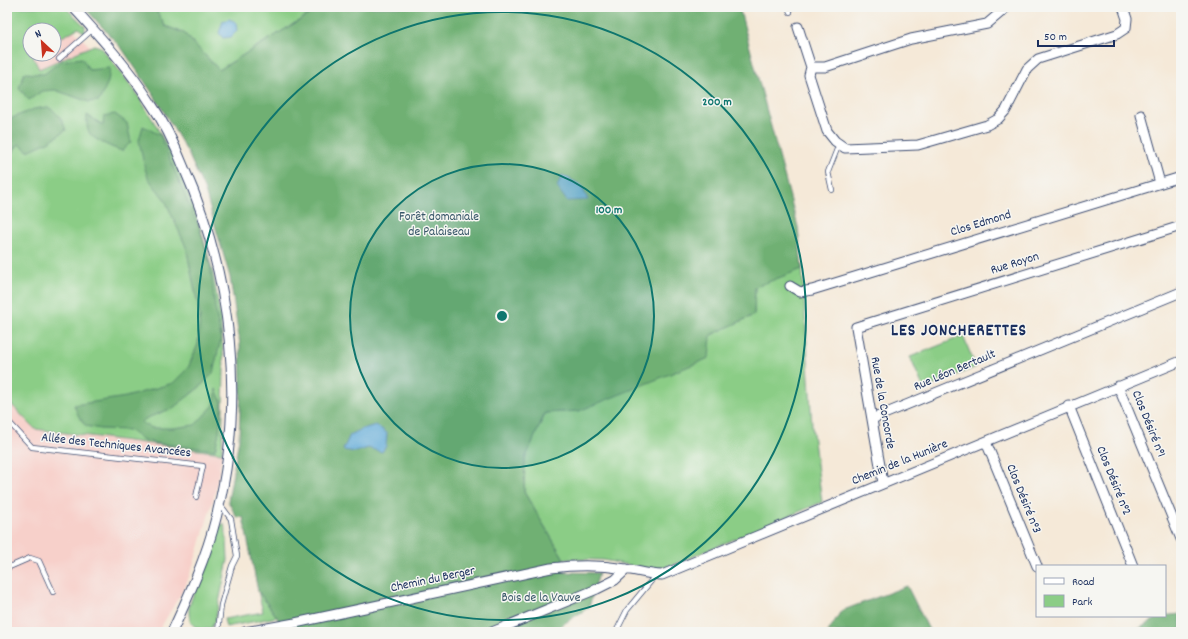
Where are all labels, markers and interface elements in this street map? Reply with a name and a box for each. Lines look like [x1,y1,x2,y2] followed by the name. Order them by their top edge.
[22,22,62,62] north arrow
[1038,22,1114,48] scale bar
[33,26,45,43] text: N
[1044,29,1067,46] text: 50 m
[702,94,732,111] text: 200 m
[596,202,622,219] text: 100 m
[948,206,1014,242] street label: Clos Edmond
[399,208,479,242] park label: Forêt domaniale de Palaiseau
[988,248,1042,280] street label: Rue Royon
[495,309,509,323] centre of rings
[891,320,1027,344] district label: LES JONCHERETTES
[911,345,999,397] street label: Rue Léon Bertault
[865,355,900,451] street label: Rue de la Concorde
[1126,388,1170,460] street label: Clos Désiré n°1
[40,429,192,463] street label: Allée des Techniques Avancées
[849,435,951,491] street label: Chemin de la Hunière
[1090,444,1136,518] street label: Clos Désiré n°2
[1000,461,1046,537] street label: Clos Désiré n°3
[389,562,477,598] street label: Chemin du Berger
[1036,565,1166,617] legend
[1072,574,1094,591] text: Road
[502,589,581,608] park label: Bois de la Vauve
[1072,594,1093,611] text: Park

